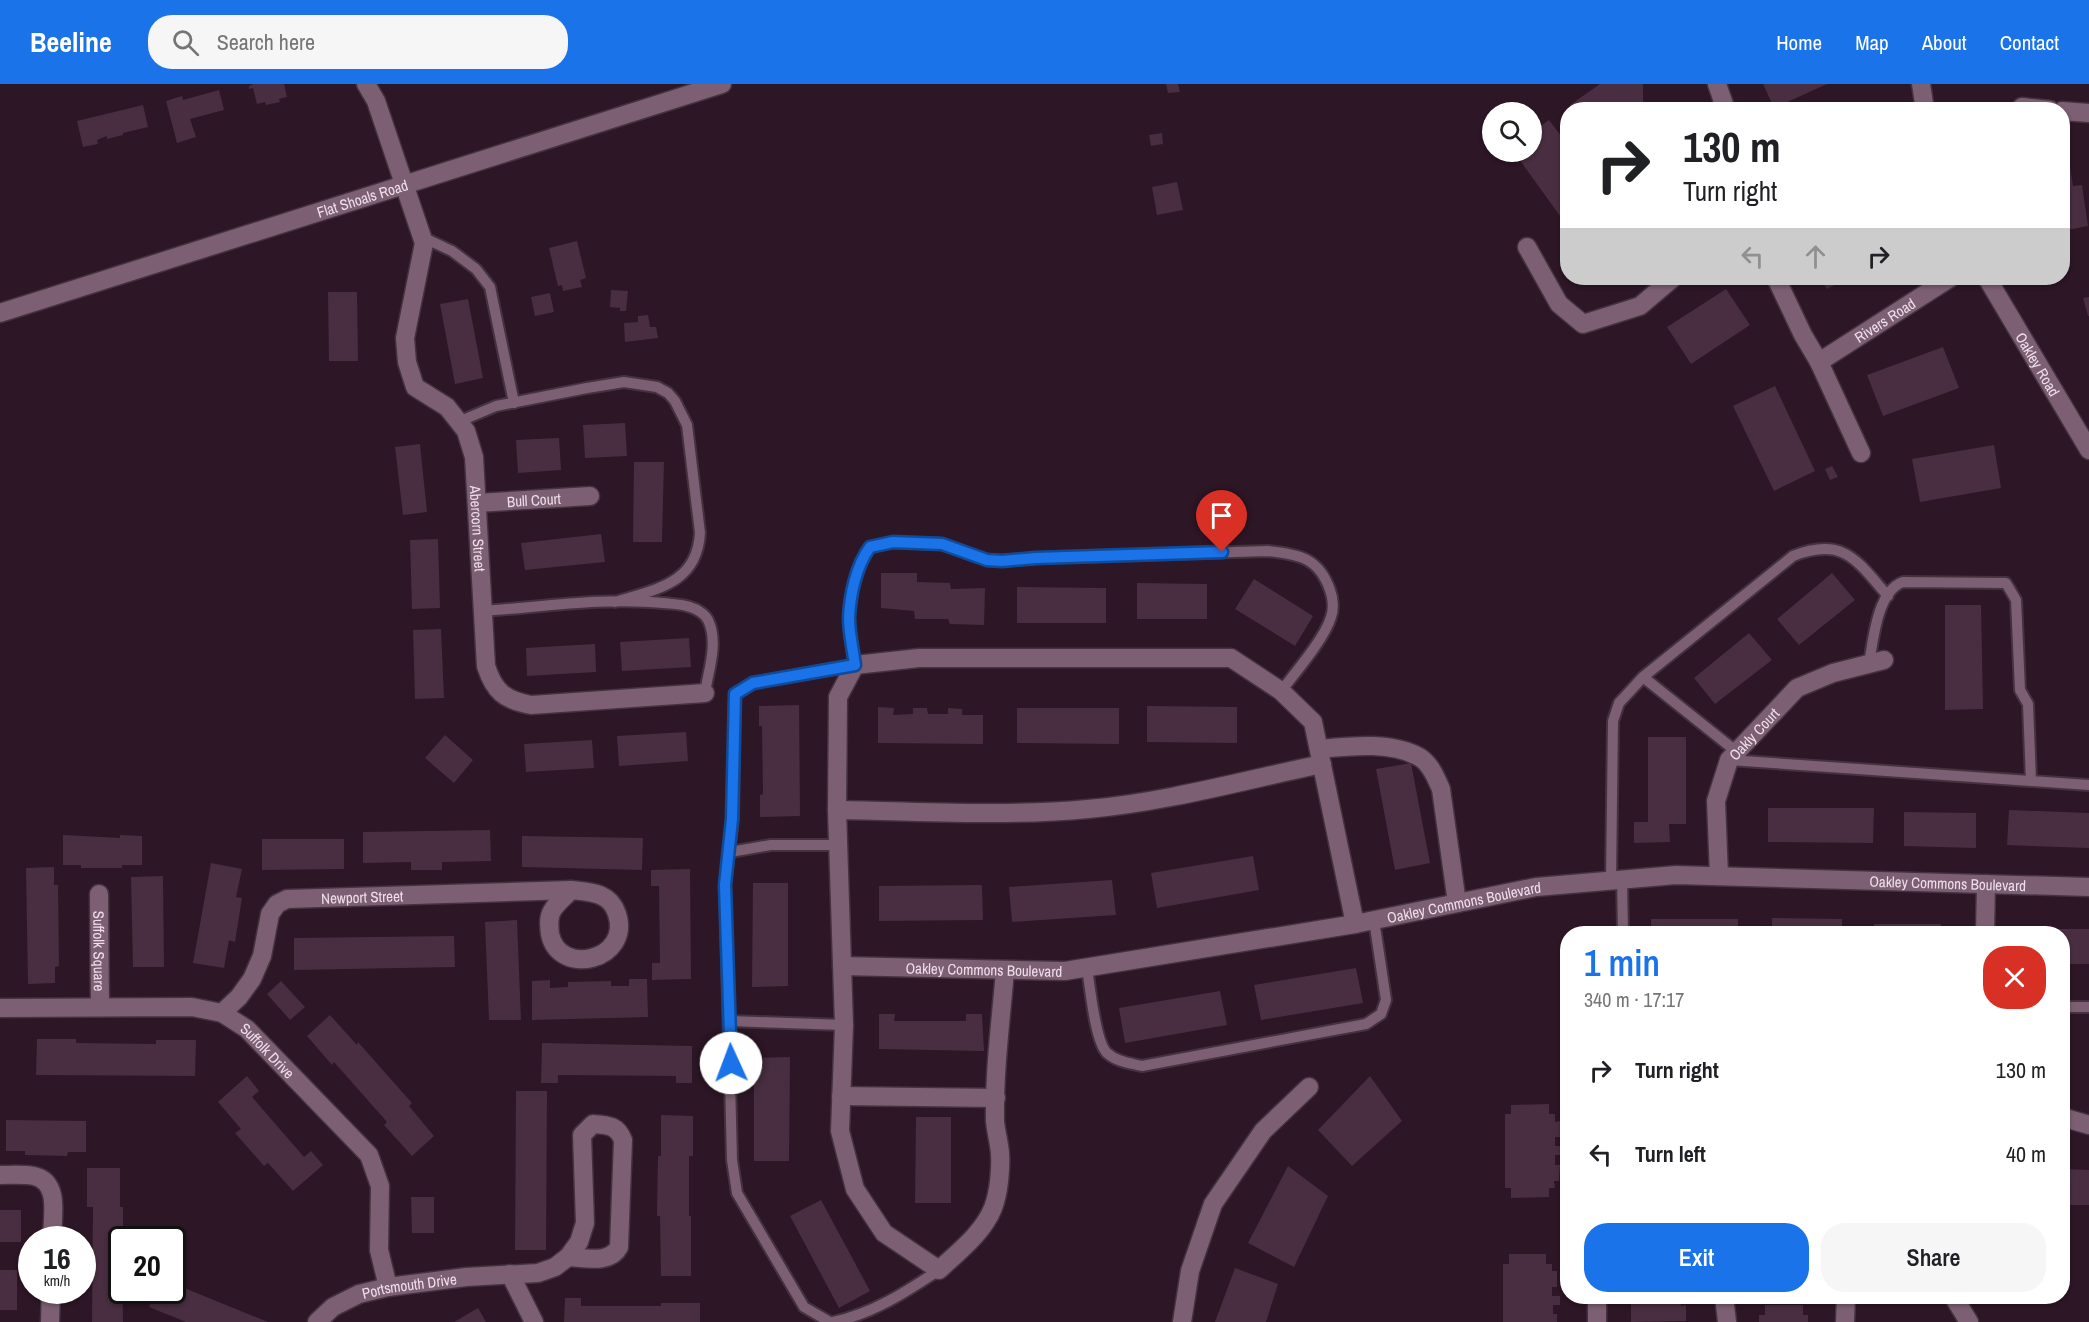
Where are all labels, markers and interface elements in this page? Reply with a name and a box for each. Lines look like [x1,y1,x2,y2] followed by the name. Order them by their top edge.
[148,15,568,69] search box
[30,23,112,61] text: Beeline
[169,26,202,59] icon: search
[217,27,315,57] text: Search here
[1776,28,1822,57] text: Home
[1855,28,1889,57] text: Map
[1922,28,1967,57] text: About
[2000,28,2059,57] text: Contact
[1482,102,1542,162] map controls
[1482,102,1542,162] button: search
[1683,119,1781,175] text: 130 m
[1584,126,1662,204] icon: right
[1683,173,1777,209] text: Turn right
[314,174,410,222] street label: Flat Shoals Road
[1736,240,1769,273] icon: left
[1799,240,1832,273] icon: ahead
[1862,240,1895,273] icon: right
[1850,293,1919,347] street label: Rivers Road
[2011,328,2065,400] street label: Oakley Road
[465,484,491,573] street label: Abercorn Street
[506,487,562,512] street label: Bull Court
[1196,490,1247,552] pin
[1205,499,1238,532] icon: arrive
[1724,703,1784,765] street label: Oakly Court
[1869,870,2026,896] street label: Oakley Commons Boulevard
[1385,876,1542,928] street label: Oakley Commons Boulevard
[321,885,404,908] street label: Newport Street
[89,911,110,992] street label: Suffolk Square
[1584,939,1660,987] text: 1 min
[1983,946,2046,1009] button: close
[905,957,1063,981] street label: Oakley Commons Boulevard
[1584,986,1684,1013] text: 340 m · 17:17
[237,1017,300,1083] street label: Suffolk Drive
[699,1031,763,1095] position arrow
[1584,1054,1617,1087] icon: right
[1635,1055,1719,1085] text: Turn right
[1996,1055,2046,1085] text: 130 m
[1584,1138,1617,1171] icon: left
[1635,1139,1706,1169] text: Turn left
[2006,1139,2046,1169] text: 40 m
[1584,1223,1809,1292] button: Exit
[1821,1223,2046,1292] button: Share
[108,1226,186,1304] speed limit sign: 20
[43,1238,71,1278] text: 16
[360,1268,458,1303] street label: Portsmouth Drive
[44,1270,70,1291] text: km/h

